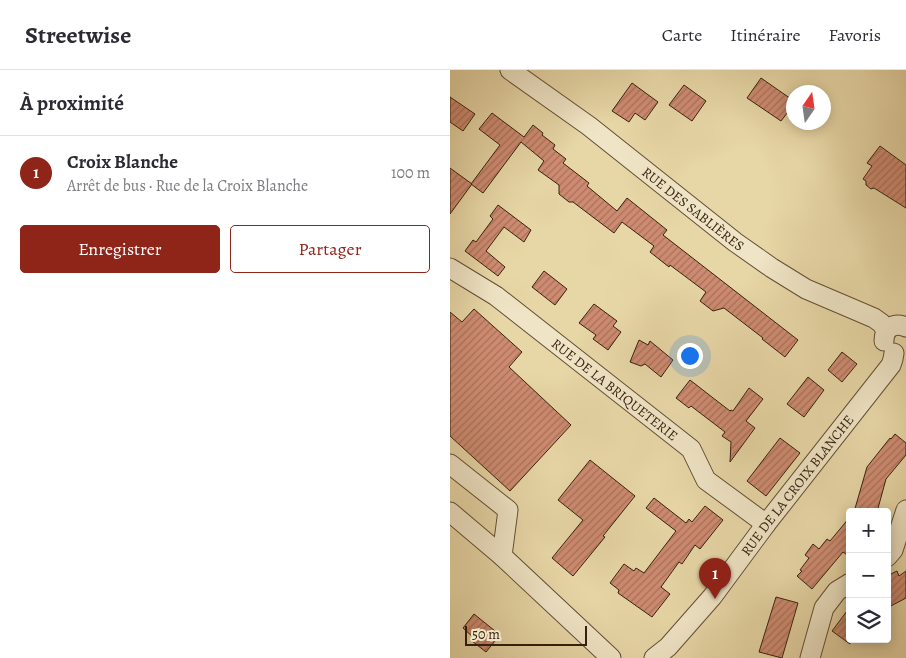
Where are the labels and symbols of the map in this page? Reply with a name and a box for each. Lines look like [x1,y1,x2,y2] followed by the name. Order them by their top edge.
[786,85,831,130] north arrow
[638,163,748,256] street label: RUE DES SABLIÈRES
[548,334,682,445] street label: RUE DE LA BRIQUETERIE
[677,343,703,369] your location
[737,411,858,560] street label: RUE DE LA CROIX BLANCHE
[699,558,731,599] pin: 1
[465,623,588,646] scale bar

